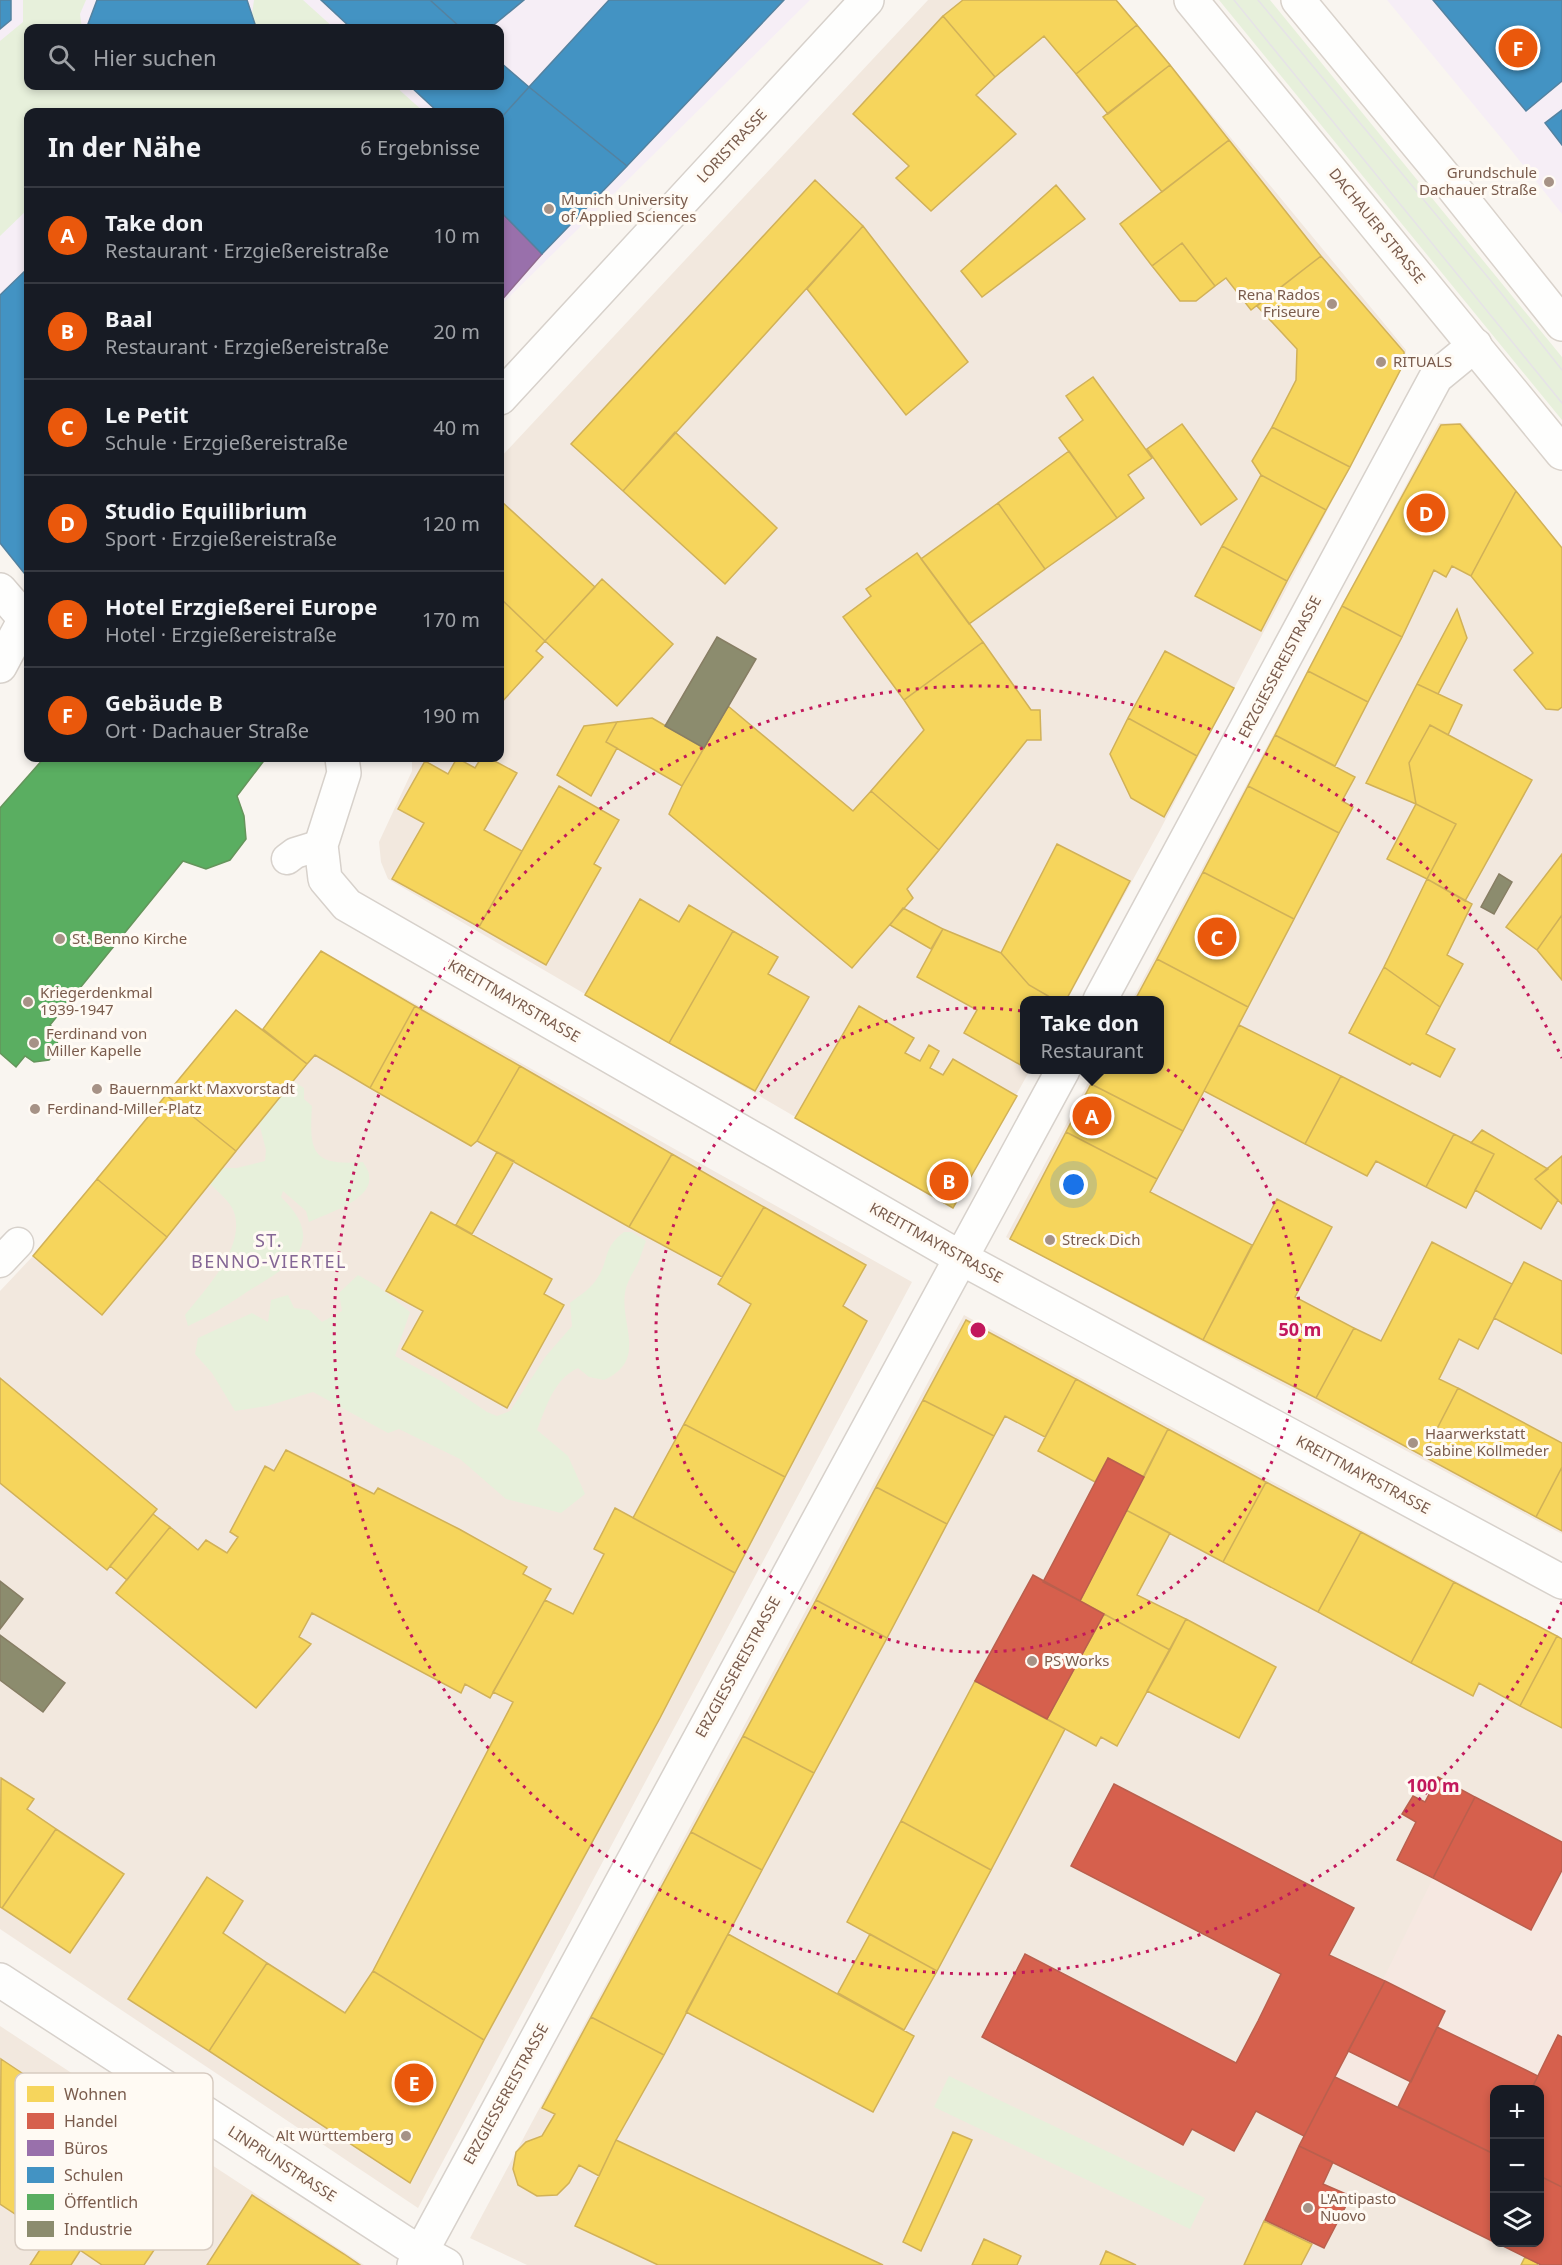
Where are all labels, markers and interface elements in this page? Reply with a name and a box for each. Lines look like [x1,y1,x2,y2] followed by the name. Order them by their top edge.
[24,24,504,90] search box
[1498,26,1538,70] pin: F
[45,41,78,74] icon: search
[93,42,217,72] text: Hier suchen
[692,104,771,187] street label: LORISTRASSE
[48,129,201,165] text: In der Nähe
[360,134,480,161] text: 6 Ergebnisse
[1419,162,1537,199] place label: Grundschule Dachauer Straße
[1325,164,1431,287] street label: DACHAUER STRASSE
[1542,175,1556,189] marker: Grundschule Dachauer Straße
[561,189,696,226] place label: Munich University of Applied Sciences
[542,202,556,216] marker: Munich University of Applied Sciences
[105,207,204,237] text: Take don
[61,222,74,249] text: A
[433,222,480,249] text: 10 m
[105,237,389,264] text: Restaurant · Erzgießereistraße
[1237,284,1320,321] place label: Rena Rados Friseure
[1325,297,1339,311] marker: Rena Rados Friseure
[105,303,153,333] text: Baal
[61,318,74,345] text: B
[433,318,480,345] text: 20 m
[105,333,389,360] text: Restaurant · Erzgießereistraße
[1393,351,1452,371] place label: RITUALS
[1374,355,1388,369] marker: RITUALS
[105,399,189,429] text: Le Petit
[61,414,74,441] text: C
[433,414,480,441] text: 40 m
[105,429,348,456] text: Schule · Erzgießereistraße
[1406,490,1446,536] pin: D
[105,495,307,525] text: Studio Equilibrium
[60,510,75,537] text: D
[422,510,480,537] text: 120 m
[105,525,337,552] text: Sport · Erzgießereistraße
[105,591,377,621] text: Hotel Erzgießerei Europe
[1233,592,1325,741] street label: ERZGIESSEREISTRASSE
[62,606,73,633] text: E
[422,606,480,633] text: 170 m
[105,621,337,648] text: Hotel · Erzgießereistraße
[105,687,223,717] text: Gebäude B
[62,702,73,729] text: F
[422,702,480,729] text: 190 m
[105,717,309,744] text: Ort · Dachauer Straße
[1198,914,1236,960] pin: C
[72,928,187,948] place label: St. Benno Kirche
[53,932,67,946] marker: St. Benno Kirche
[445,954,584,1046] street label: KREITTMAYRSTRASSE
[40,982,153,1019] place label: Kriegerdenkmal 1939-1947
[21,995,35,1009] marker: Kriegerdenkmal 1939-1947
[1020,996,1164,1074] popup
[1041,1007,1139,1037] text: Take don
[46,1023,147,1060] place label: Ferdinand von Miller Kapelle
[27,1036,41,1050] marker: Ferdinand von Miller Kapelle
[1041,1037,1143,1064] text: Restaurant
[109,1078,295,1098] place label: Bauernmarkt Maxvorstadt
[90,1082,104,1096] marker: Bauernmarkt Maxvorstadt
[1072,1094,1112,1138] pin: A
[47,1098,202,1118] place label: Ferdinand-Miller-Platz
[28,1102,42,1116] marker: Ferdinand-Miller-Platz
[930,1158,968,1204] pin: B
[1059,1170,1088,1199] your location
[866,1197,1007,1287] street label: KREITTMAYRSTRASSE
[191,1228,347,1273] district label: ST. BENNO-VIERTEL
[1062,1229,1140,1249] place label: Streck Dich
[1043,1233,1057,1247] marker: Streck Dich
[1279,1317,1321,1341] text: 50 m
[968,1320,988,1340] centre of rings
[1425,1423,1549,1460] place label: Haarwerkstatt Sabine Kollmeder
[1293,1430,1434,1518] street label: KREITTMAYRSTRASSE
[1406,1436,1420,1450] marker: Haarwerkstatt Sabine Kollmeder
[690,1592,784,1741] street label: ERZGIESSEREISTRASSE
[1044,1650,1109,1670] place label: PS Works
[1025,1654,1039,1668] marker: PS Works
[1406,1773,1460,1797] text: 100 m
[458,2019,552,2168] street label: ERZGIESSEREISTRASSE
[394,2060,434,2106] pin: E
[15,2073,213,2250] legend
[64,2083,127,2105] text: Wohnen
[1490,2085,1544,2247] map controls
[1490,2085,1544,2139] button: +
[64,2110,118,2132] text: Handel
[225,2121,341,2206] street label: LINPRUNSTRASSE
[276,2125,394,2145] place label: Alt Württemberg
[399,2129,413,2143] marker: Alt Württemberg
[64,2137,108,2159] text: Büros
[1490,2139,1544,2193] button: −
[64,2164,123,2186] text: Schulen
[1320,2188,1396,2225] place label: L'Antipasto Nuovo
[64,2191,138,2213] text: Öffentlich
[1490,2193,1544,2247] button: layers
[1301,2201,1315,2215] marker: L'Antipasto Nuovo
[64,2218,132,2240] text: Industrie

